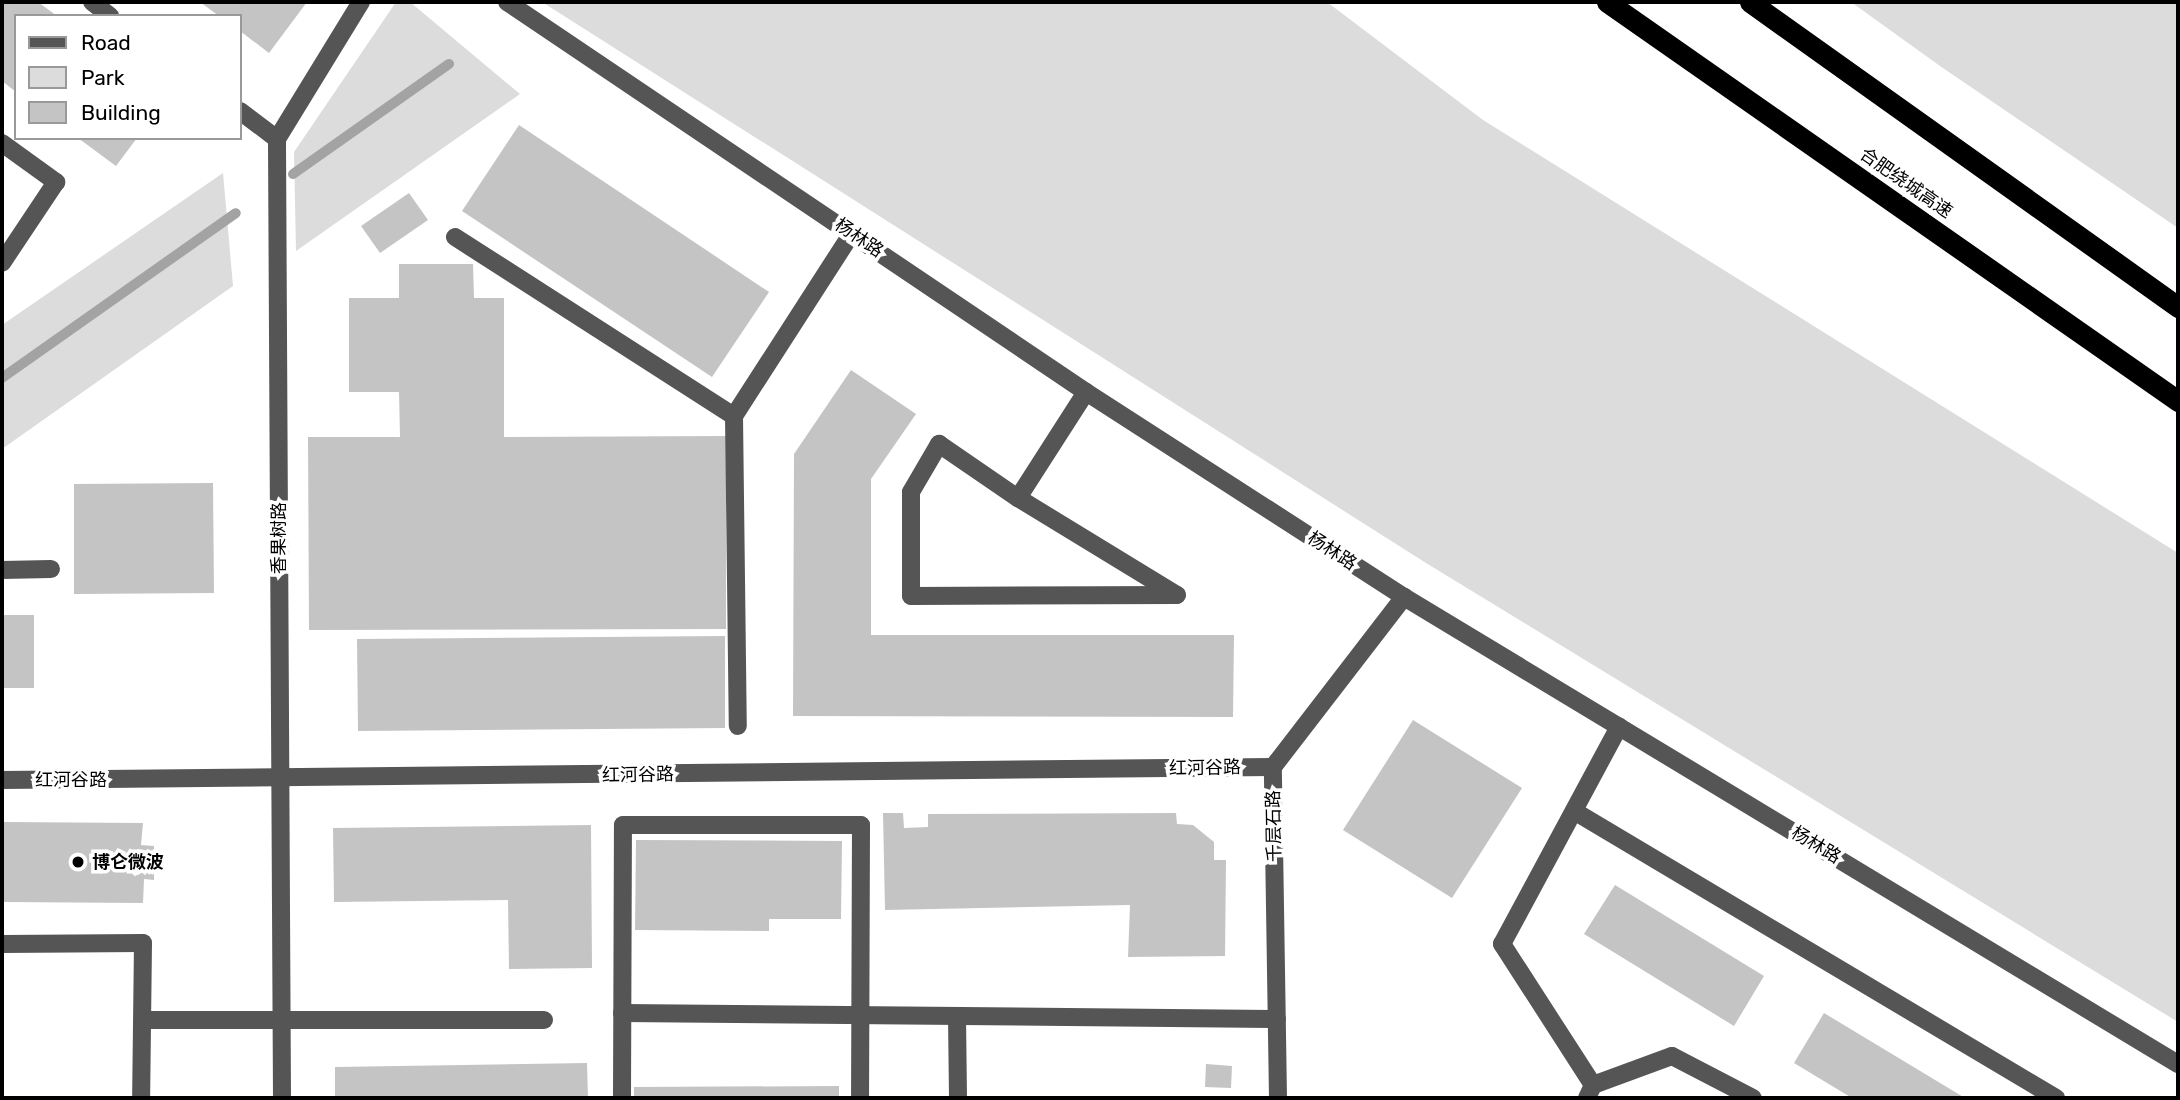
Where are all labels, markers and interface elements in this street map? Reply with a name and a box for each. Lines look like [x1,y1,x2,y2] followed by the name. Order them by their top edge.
[14,14,242,140] legend
[81,30,131,55] text: Road
[81,65,125,90] text: Park
[81,100,161,125] text: Building
[1856,143,1956,223] street label: 合肥绕城高速
[831,214,887,262] street label: 杨林路
[268,502,290,574] street label: 香果树路
[1303,527,1361,575] street label: 杨林路
[1169,757,1241,779] street label: 红河谷路
[602,764,674,786] street label: 红河谷路
[35,769,107,791] street label: 红河谷路
[1263,790,1285,862] street label: 千层石路
[1787,822,1845,868] street label: 杨林路
[92,851,164,873] place label: 博仑微波
[70,854,86,870] marker: 博仑微波

